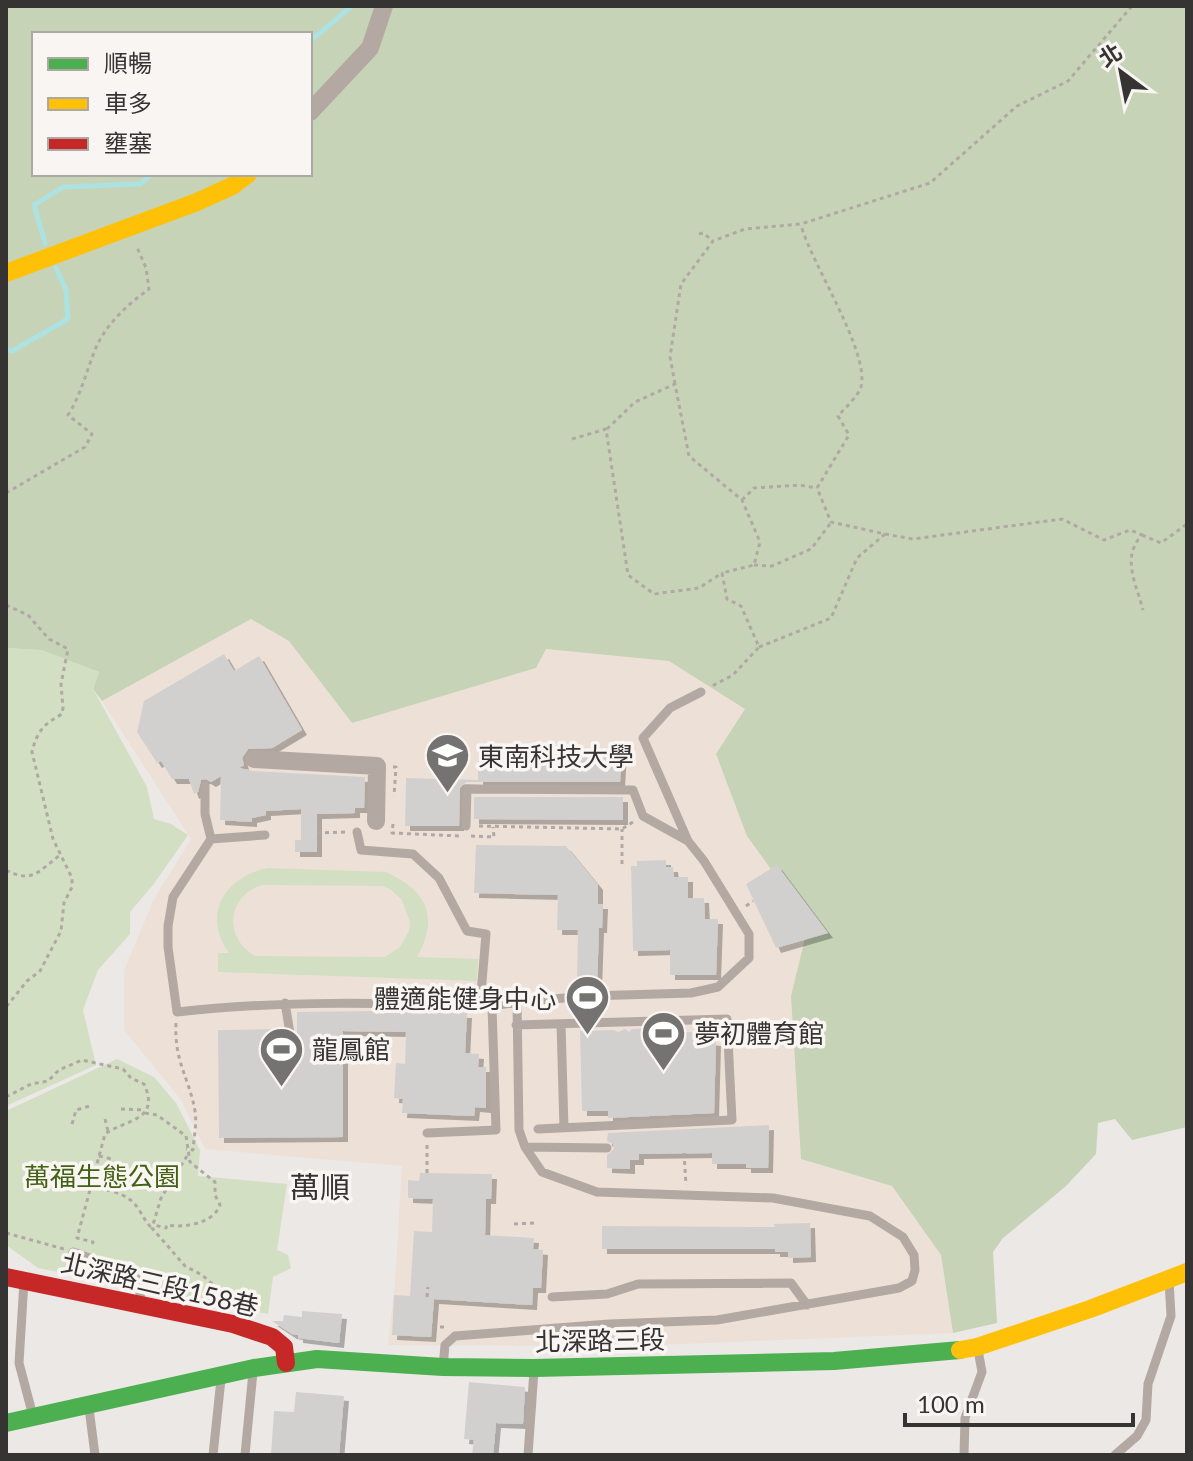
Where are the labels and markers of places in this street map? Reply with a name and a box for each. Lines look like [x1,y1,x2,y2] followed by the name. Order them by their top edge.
[423,732,471,795] school or university icon: 東南科技大學
[478,740,634,772] place label: 東南科技大學
[563,974,611,1037] sports icon: 體適能健身中心
[374,982,556,1014] place label: 體適能健身中心
[639,1009,687,1072] sports icon: 夢初體育館
[694,1017,824,1049] place label: 夢初體育館
[257,1025,305,1088] sports icon: 龍鳳館
[312,1033,390,1065] place label: 龍鳳館

